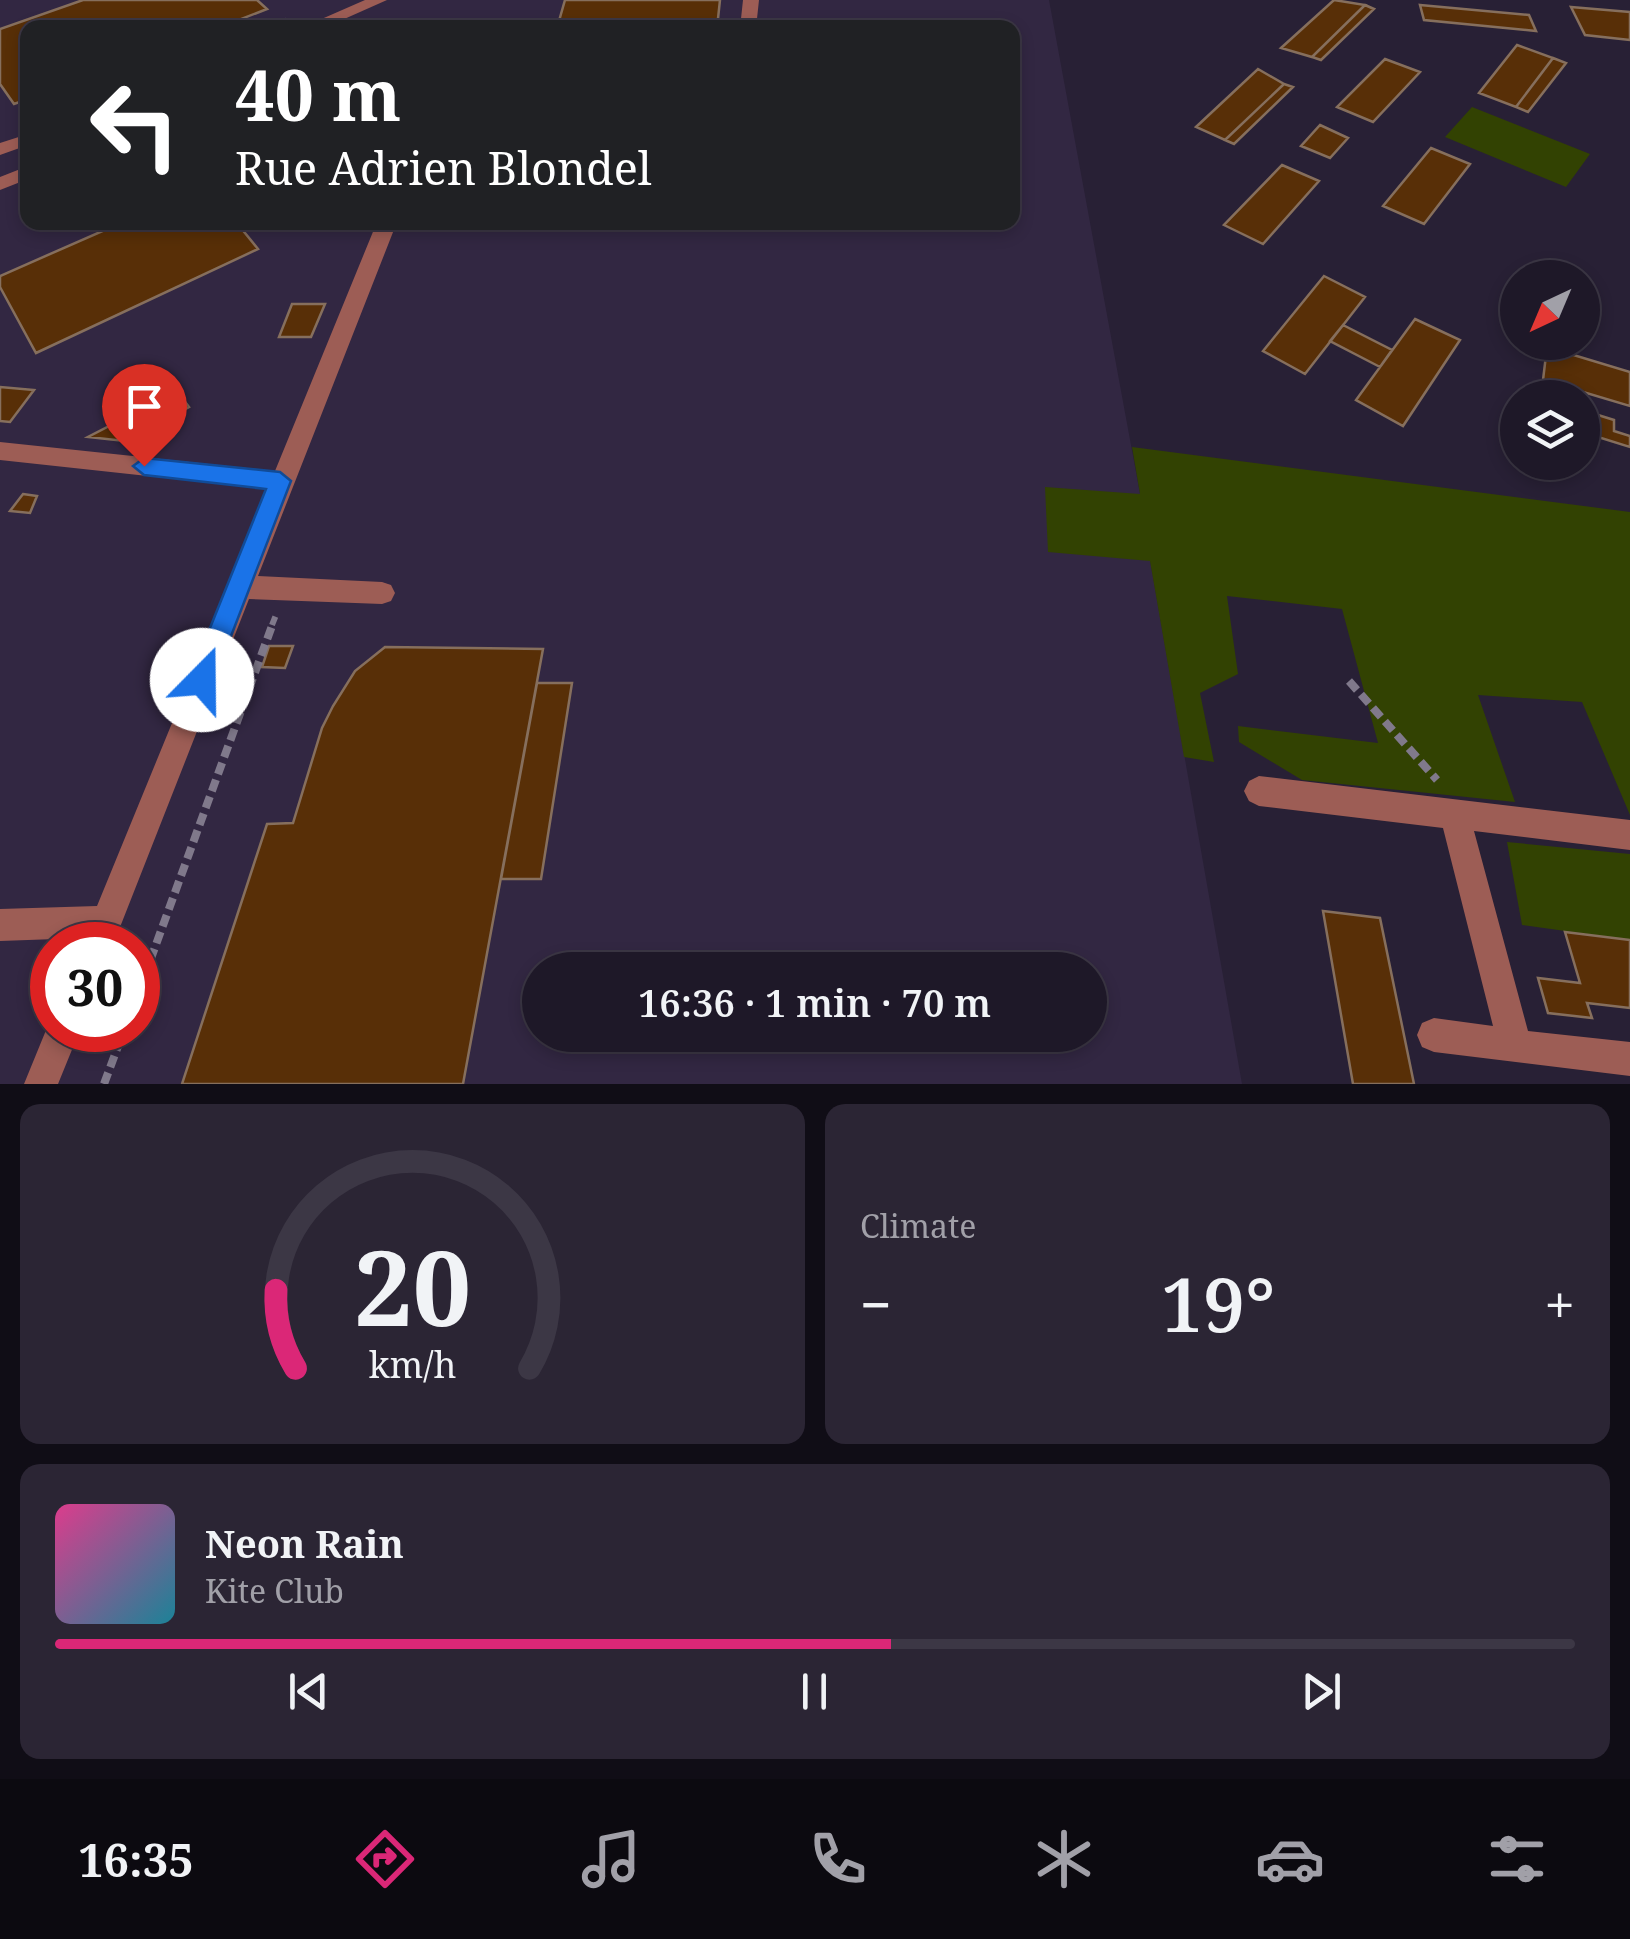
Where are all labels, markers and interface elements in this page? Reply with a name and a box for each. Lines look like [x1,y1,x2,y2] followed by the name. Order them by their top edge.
[235,46,401,142] text: 40 m
[70,60,200,190] icon: left
[235,137,652,198] text: Rue Adrien Blondel
[1500,260,1600,360] north arrow
[1500,260,1600,480] map controls
[102,364,187,467] pin
[117,379,172,434] icon: arrive
[1500,380,1600,480] button: layers
[150,628,254,732] position arrow
[30,922,160,1052] speed limit sign: 30
[638,976,991,1028] text: 16:36 · 1 min · 70 m
[860,1204,976,1247] text: Climate
[354,1215,471,1356] text: 20
[1161,1252,1275,1354] text: 19°
[860,1266,892,1341] text: −
[1544,1266,1575,1341] text: +
[369,1340,456,1388] text: km/h
[205,1517,404,1569] text: Neon Rain
[205,1569,344,1612] text: Kite Club
[281,1664,336,1719] icon: previous
[787,1664,842,1719] icon: pause
[1294,1664,1349,1719] icon: next
[350,1824,420,1894] icon: directions
[576,1824,646,1894] icon: music
[803,1824,873,1894] icon: phone
[1029,1824,1099,1894] icon: climate
[1255,1824,1325,1894] icon: car
[1482,1824,1552,1894] icon: filters
[78,1829,194,1890] text: 16:35

